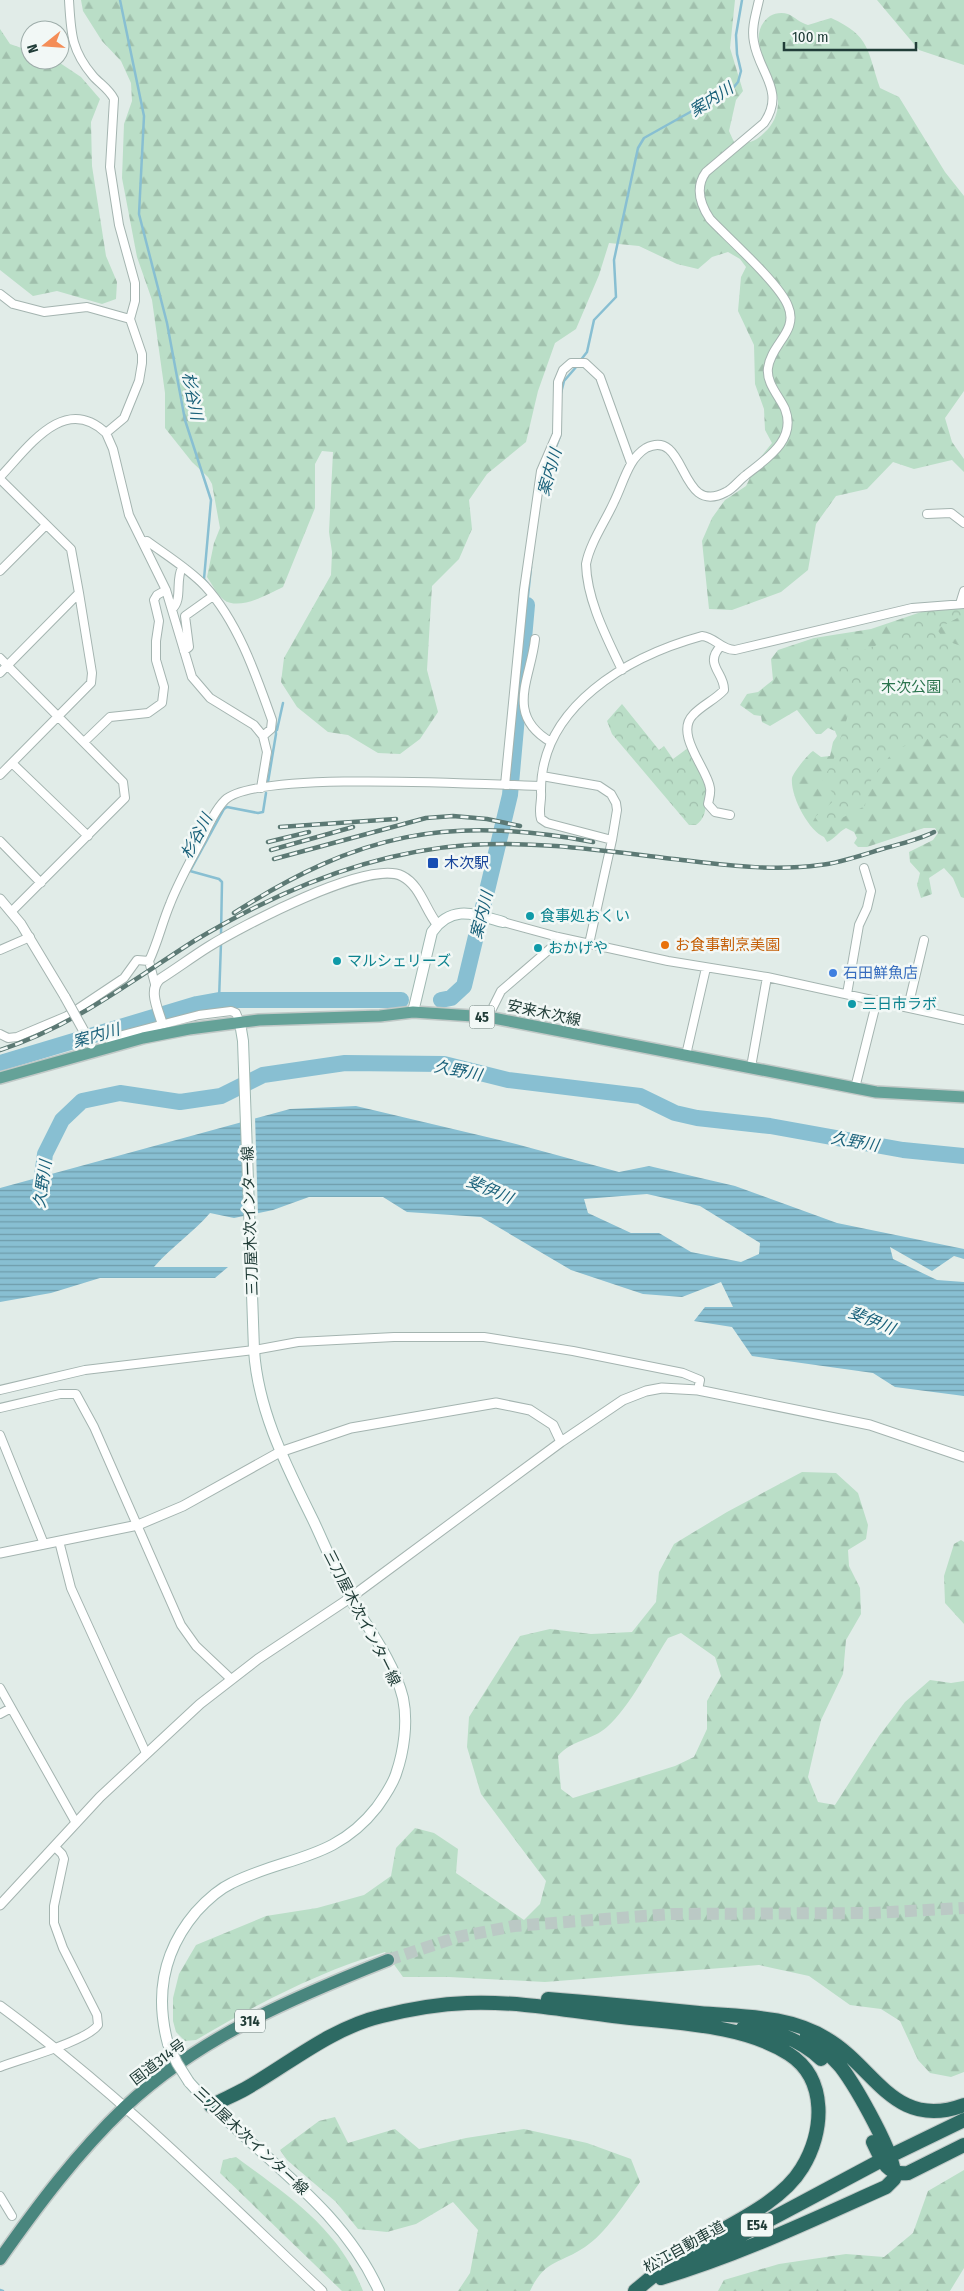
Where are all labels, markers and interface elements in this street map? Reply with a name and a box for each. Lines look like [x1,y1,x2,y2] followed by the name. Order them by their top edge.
[20,20,70,70] north arrow
[784,20,916,52] scale bar
[792,28,829,46] text: 100 m
[24,42,42,55] text: N
[686,77,738,120] water label: 案内川
[179,371,207,423] water label: 杉谷川
[534,445,566,498] water label: 案内川
[881,678,941,696] park label: 木次公園
[177,809,217,862] water label: 杉谷川
[444,854,489,872] place label: 木次駅
[426,856,440,870] marker: 木次駅
[466,888,497,941] water label: 案内川
[540,907,630,925] place label: 食事処おくい
[524,910,536,922] marker: 食事処おくい
[675,936,780,954] place label: お食事割烹美園
[548,939,608,957] place label: おかげや
[659,939,671,951] marker: お食事割烹美園
[532,942,544,954] marker: おかげや
[347,952,451,970] place label: マルシェリーズ
[331,955,343,967] marker: マルシェリーズ
[843,964,918,982] place label: 石田鮮魚店
[827,967,839,979] marker: 石田鮮魚店
[862,995,937,1013] place label: 三日市ラボ
[505,996,583,1030] street label: 安来木次線
[846,998,858,1010] marker: 三日市ラボ
[470,1006,494,1028] road number: 45
[70,1019,124,1051] water label: 案内川
[433,1057,485,1085] water label: 久野川
[830,1128,882,1155] water label: 久野川
[238,1146,262,1296] street label: 三刀屋木次インター線
[30,1157,56,1209] water label: 久野川
[464,1171,517,1208] water label: 斐伊川
[846,1303,899,1339] water label: 斐伊川
[320,1547,404,1689] street label: 三刀屋木次インター線
[235,2010,265,2032] road number: 314
[127,2035,189,2089] street label: 国道314号
[190,2083,312,2199] street label: 三刀屋木次インター線
[741,2214,773,2236] road number: E54
[640,2217,728,2277] street label: 松江自動車道

